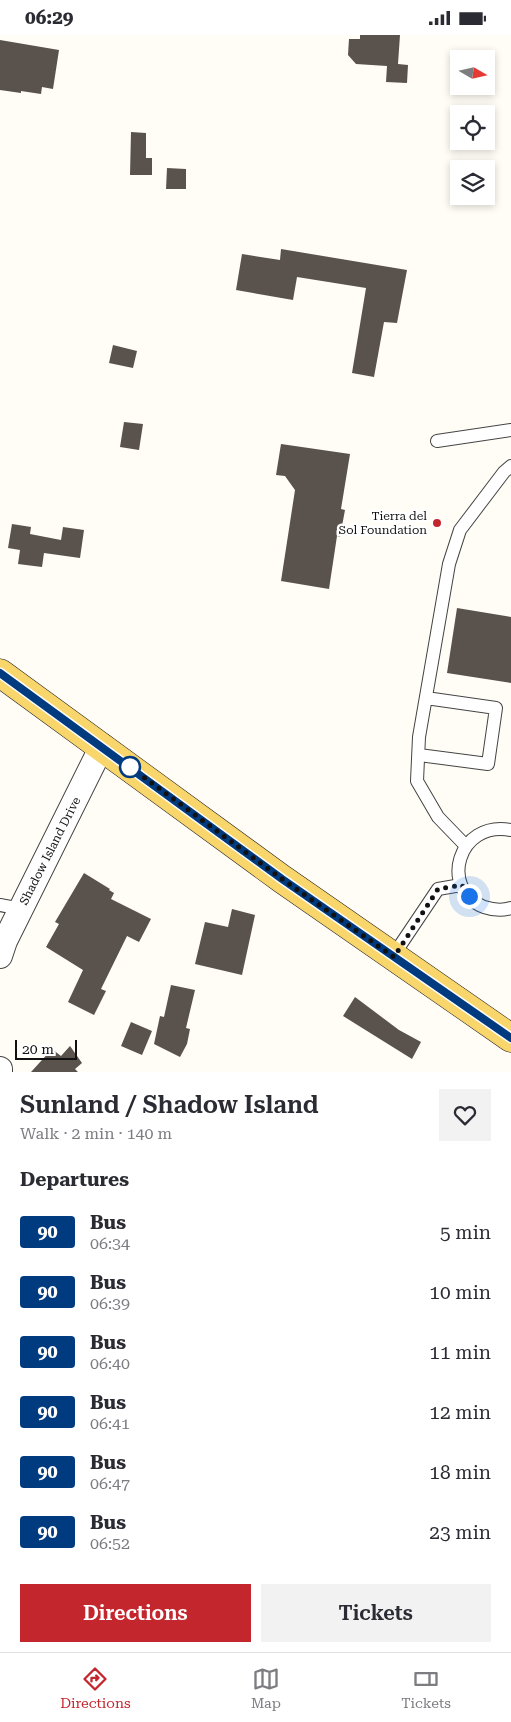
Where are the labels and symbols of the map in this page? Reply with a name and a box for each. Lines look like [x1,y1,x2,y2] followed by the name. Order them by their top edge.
[450,50,495,95] north arrow
[338,509,427,537] place label: Tierra del Sol Foundation
[431,517,443,529] marker: Tierra del Sol Foundation
[119,756,141,778] unlabelled marker
[17,794,84,907] street label: Shadow Island Drive
[457,884,482,909] your location
[15,1037,78,1060] scale bar

